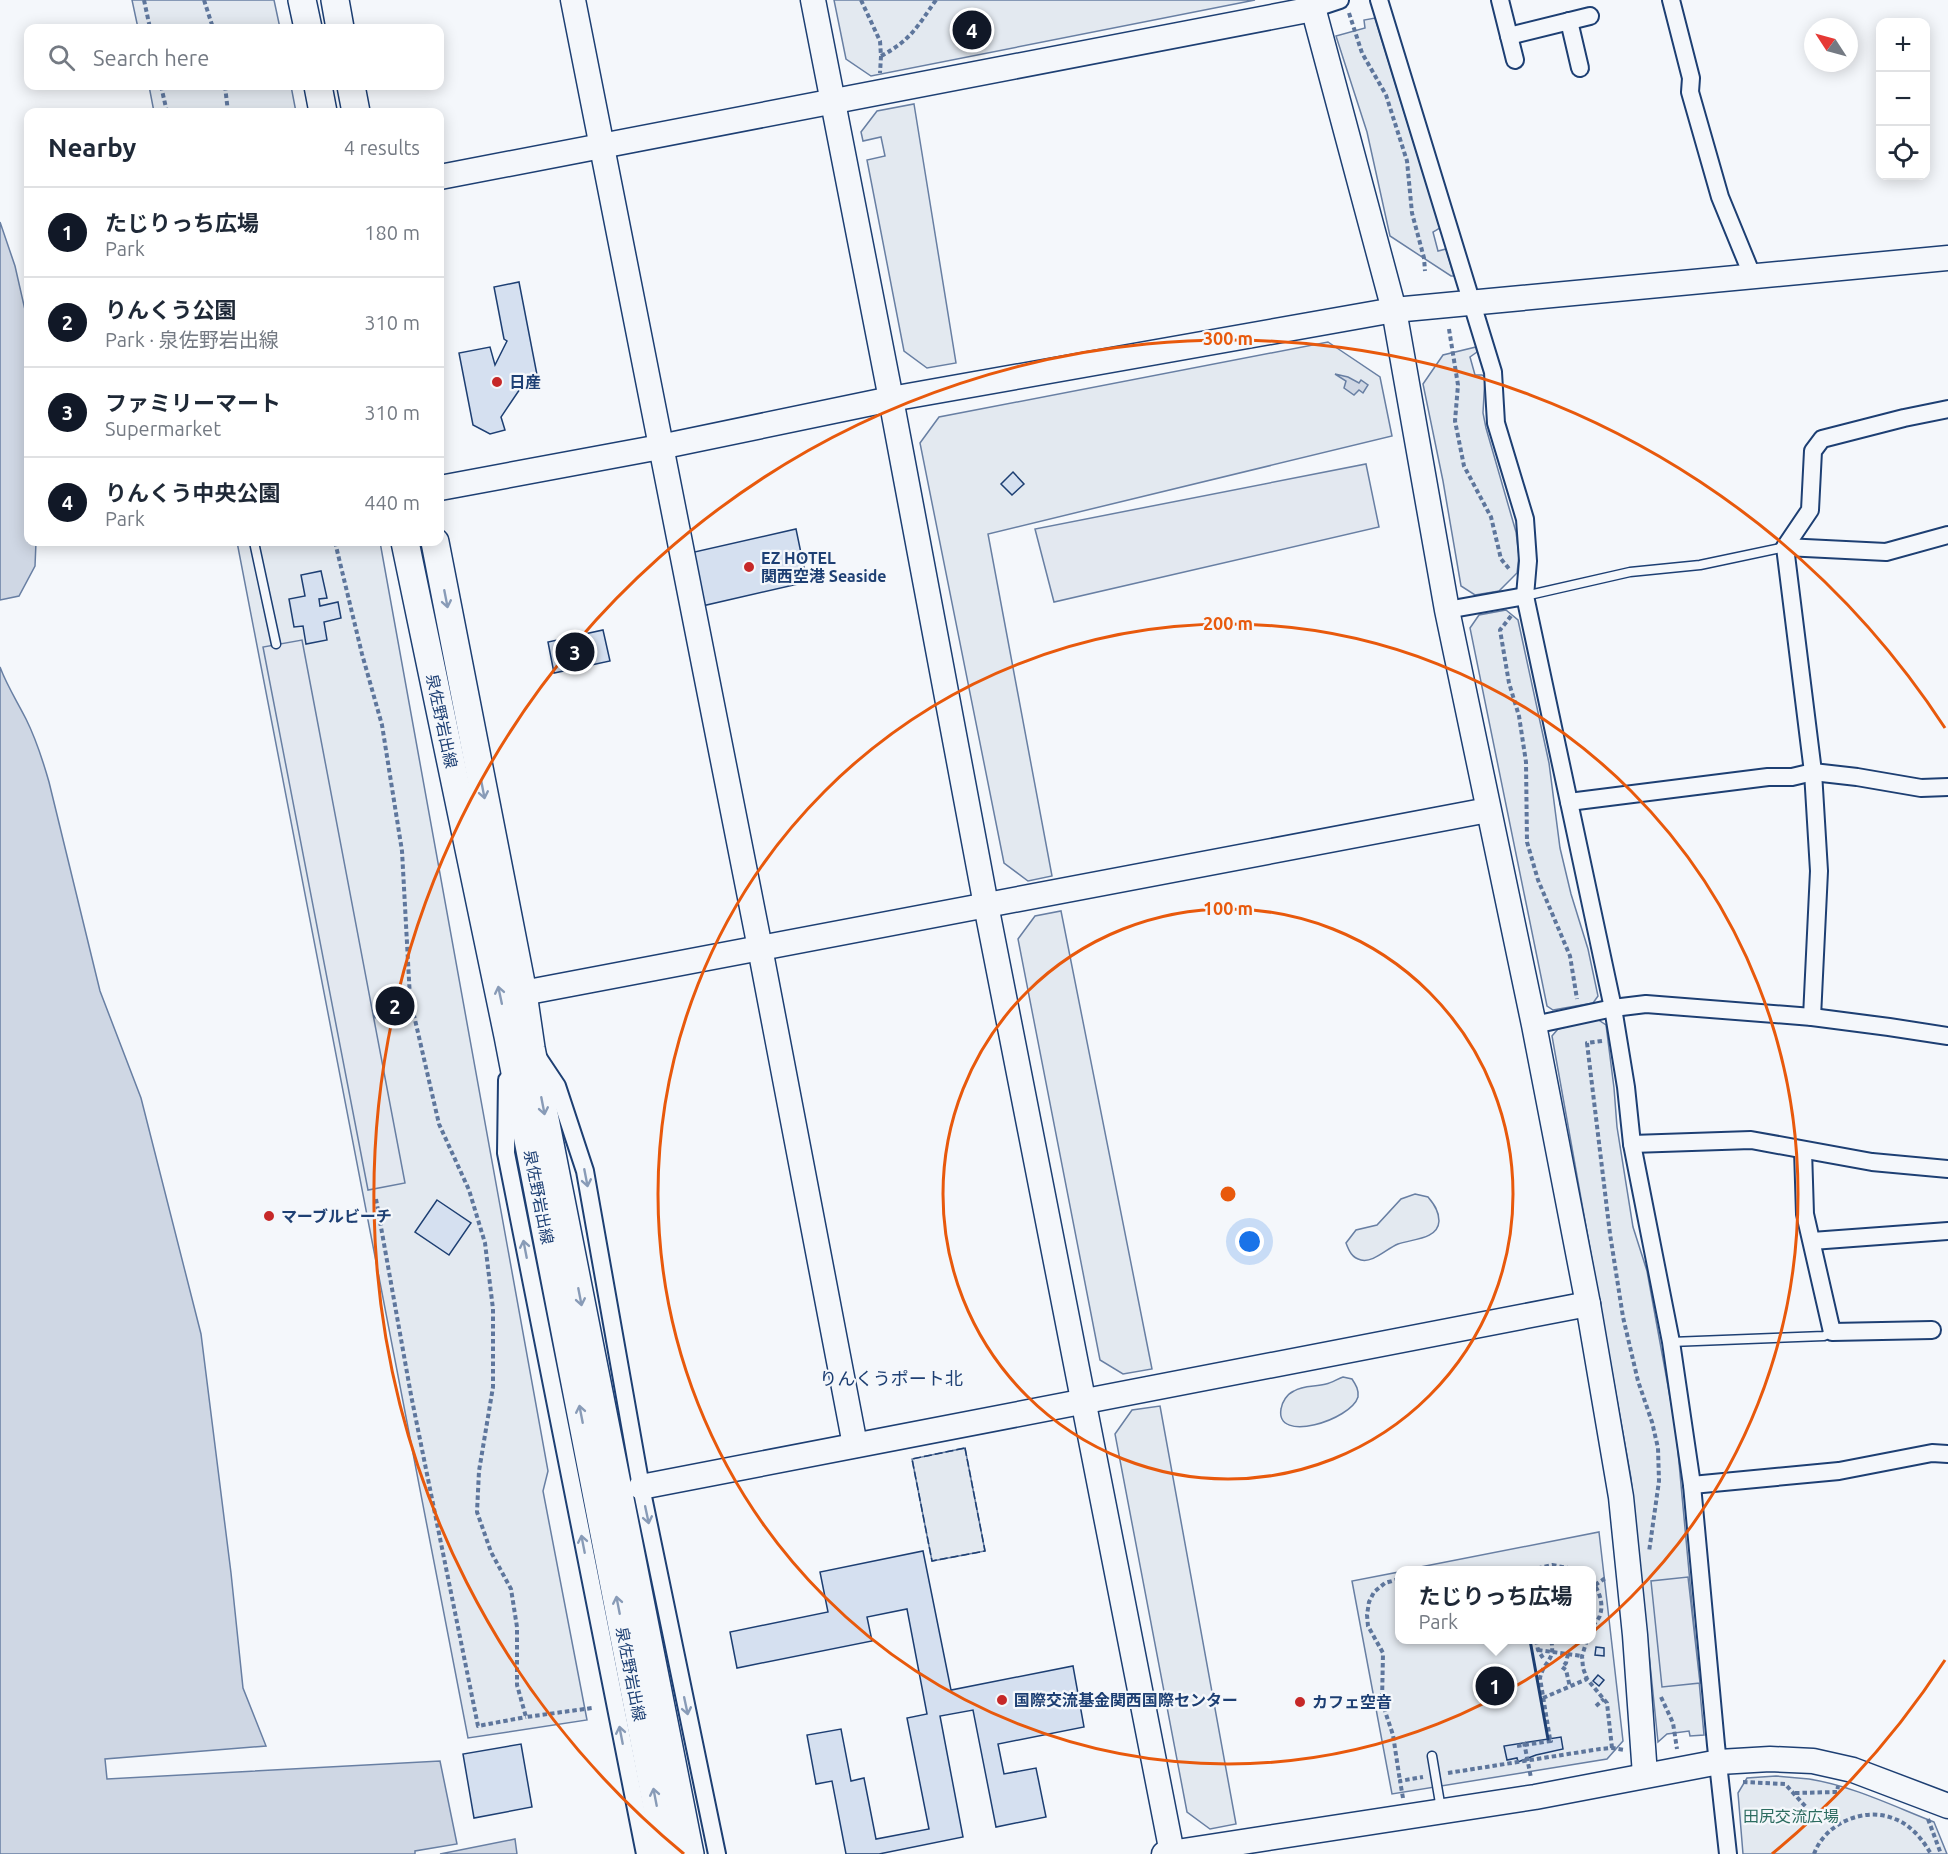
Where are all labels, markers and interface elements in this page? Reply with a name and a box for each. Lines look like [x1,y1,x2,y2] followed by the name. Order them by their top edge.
[952,8,992,52] pin: 4
[1804,18,1858,72] north arrow
[1876,18,1930,180] map controls
[1876,18,1930,72] button: +
[24,24,444,90] search box
[45,41,78,74] icon: search
[93,45,209,70] text: Search here
[1876,72,1930,126] button: −
[1876,126,1930,180] button: locate
[48,133,136,162] text: Nearby
[344,136,420,159] text: 4 results
[105,210,259,235] text: たじりっち広場
[62,221,73,244] text: 1
[364,221,420,244] text: 180 m
[105,237,145,260] text: Park
[105,297,237,322] text: りんくう公園
[62,311,73,334] text: 2
[364,311,420,334] text: 310 m
[105,328,279,351] text: Park · 泉佐野岩出線
[1203,328,1253,348] text: 300 m
[509,373,541,391] place label: 日産
[490,375,504,389] marker: 日産
[105,390,281,415] text: ファミリーマート
[62,401,73,424] text: 3
[364,401,420,424] text: 310 m
[105,417,221,440] text: Supermarket
[105,480,281,505] text: りんくう中央公園
[62,491,73,514] text: 4
[364,491,420,514] text: 440 m
[105,507,145,530] text: Park
[761,549,887,585] place label: EZ HOTEL 関西空港 Seaside
[742,560,756,574] marker: EZ HOTEL 関西空港 Seaside
[441,589,452,608] one-way arrow
[1203,613,1253,633] text: 200 m
[556,630,594,674] pin: 3
[423,672,461,770] street label: 泉佐野岩出線
[478,780,489,800] one-way arrow
[1203,898,1253,918] text: 100 m
[376,984,414,1028] pin: 2
[494,986,505,1006] one-way arrow
[538,1095,549,1115] one-way arrow
[521,1148,557,1246] street label: 泉佐野岩出線
[581,1168,592,1187] one-way arrow
[1218,1184,1238,1204] centre of rings
[281,1207,392,1225] place label: マーブルビーチ
[262,1209,276,1223] marker: マーブルビーチ
[1235,1227,1264,1256] your location
[519,1240,530,1260] one-way arrow
[575,1287,586,1306] one-way arrow
[819,1368,963,1388] district label: りんくうポート北
[575,1404,586,1424] one-way arrow
[641,1505,653,1524] one-way arrow
[577,1534,588,1554] one-way arrow
[1395,1566,1596,1644] popup
[1418,1583,1573,1608] text: たじりっち広場
[612,1596,623,1615] one-way arrow
[1418,1610,1458,1633] text: Park
[613,1625,649,1723] street label: 泉佐野岩出線
[1476,1664,1514,1708] pin: 1
[1014,1691,1238,1709] place label: 国際交流基金関西国際センター
[995,1693,1009,1707] marker: 国際交流基金関西国際センター
[1312,1693,1392,1711] place label: カフェ空音
[681,1695,692,1715] one-way arrow
[1293,1695,1307,1709] marker: カフェ空音
[615,1726,626,1745] one-way arrow
[649,1787,660,1807] one-way arrow
[1743,1807,1839,1825] park label: 田尻交流広場

